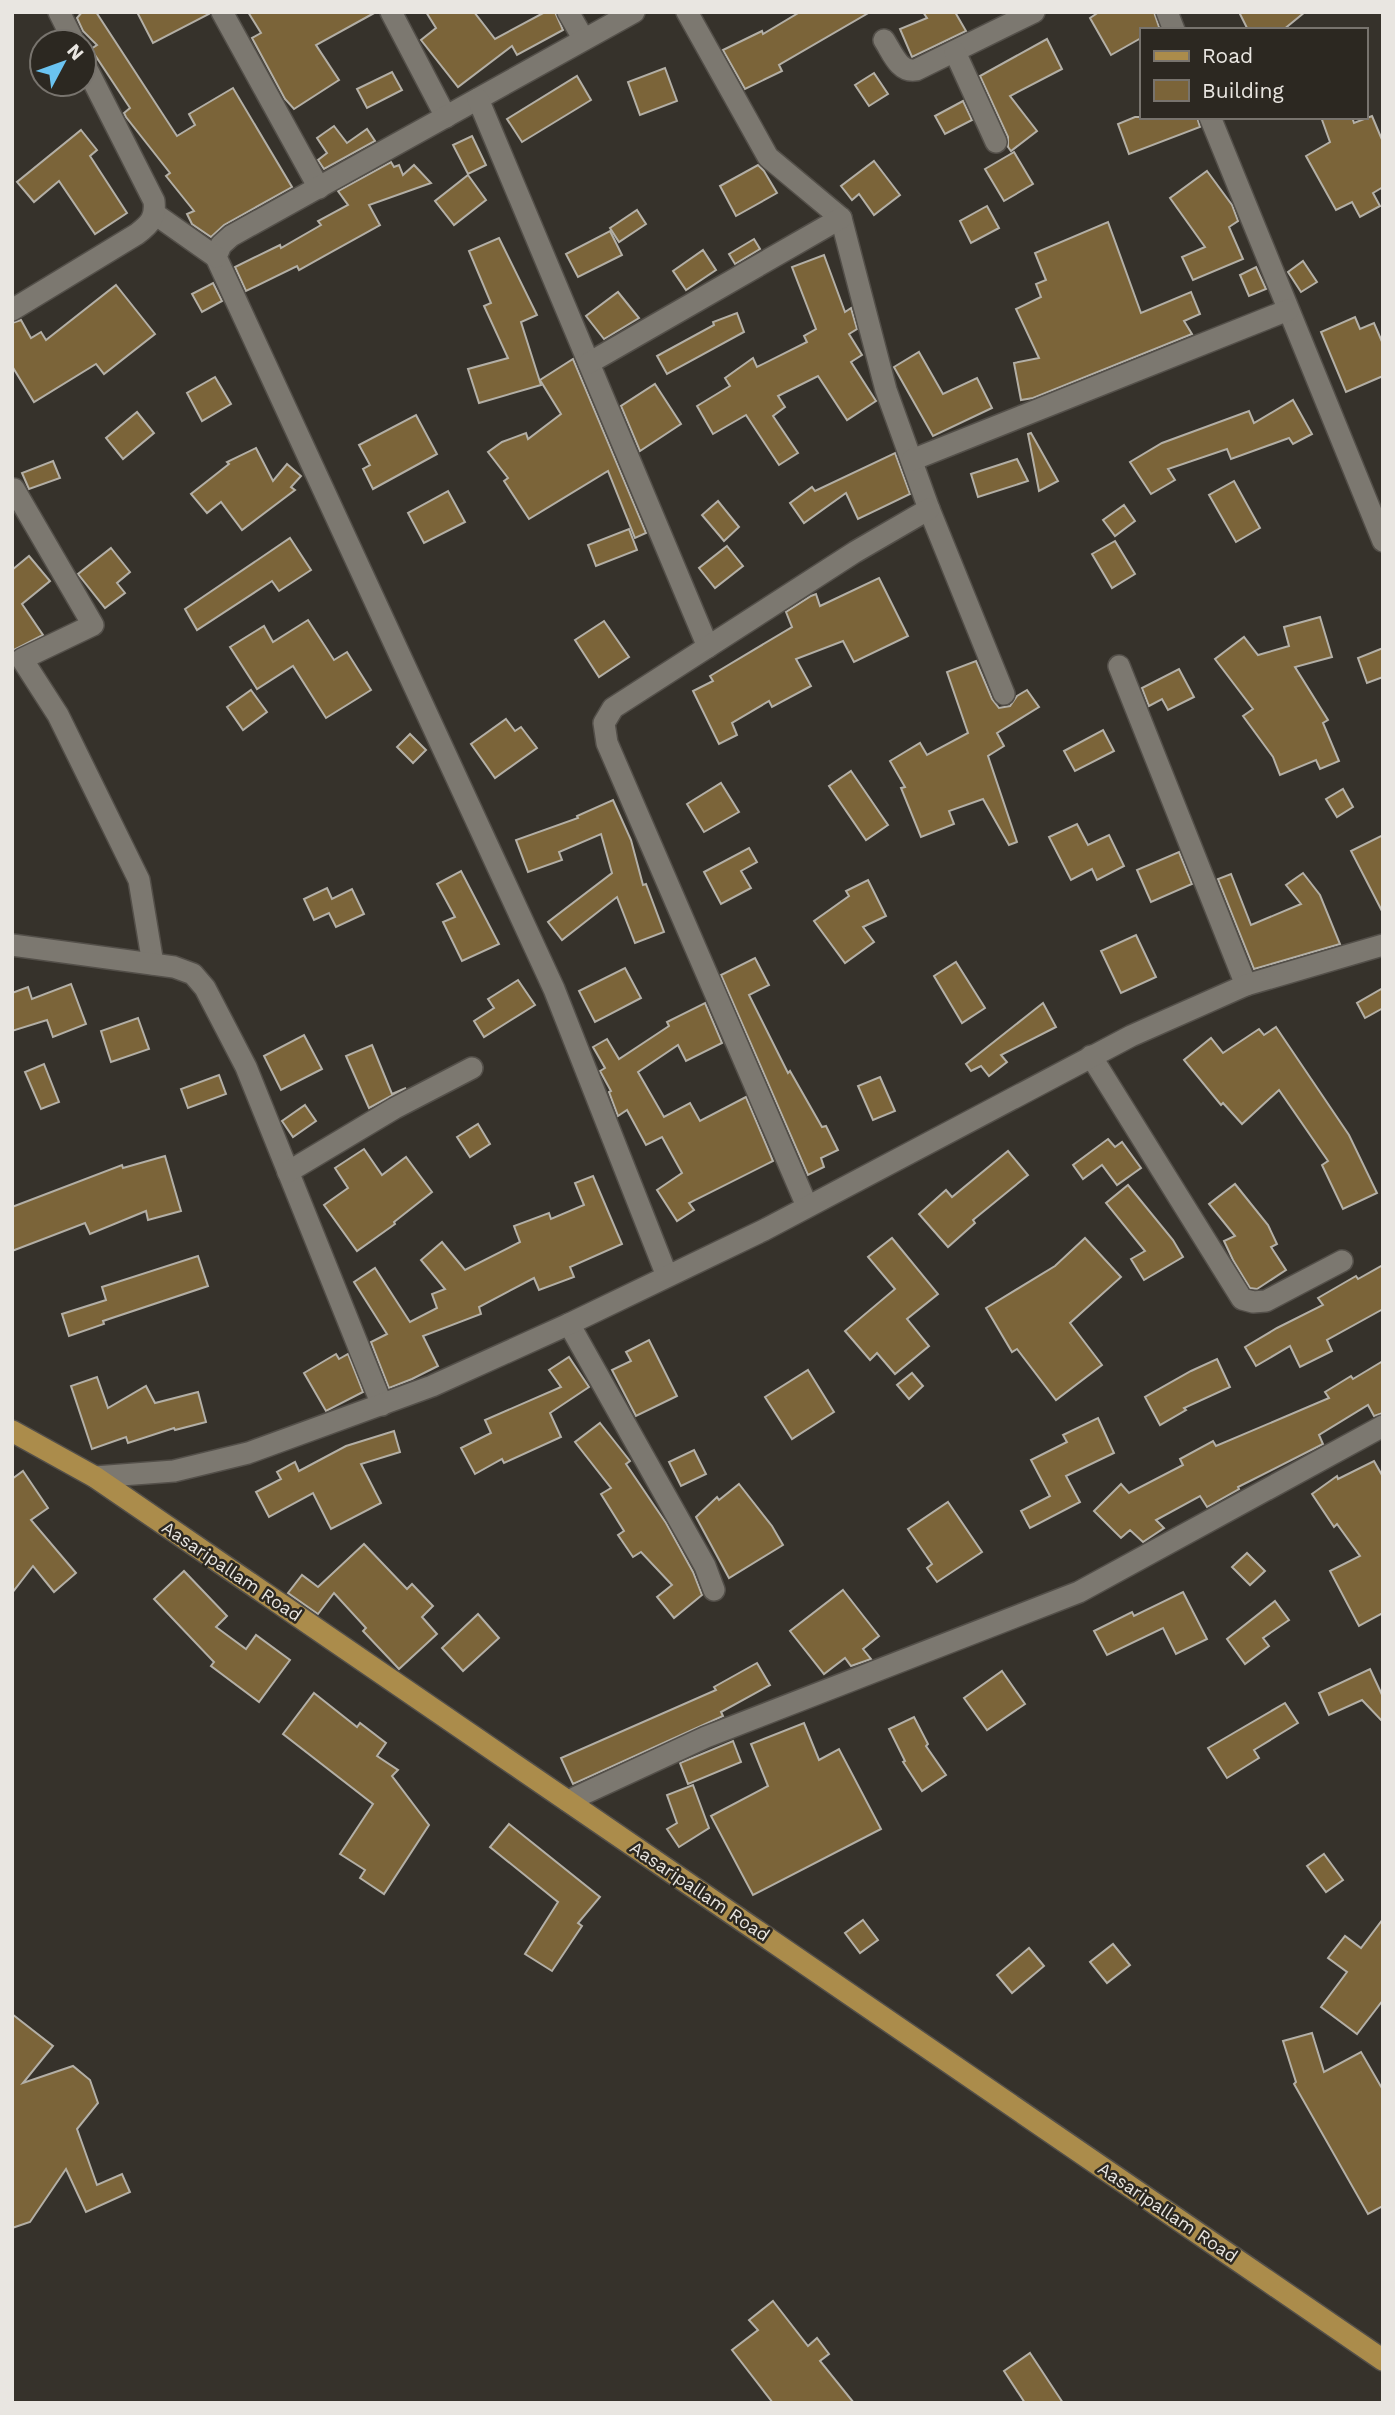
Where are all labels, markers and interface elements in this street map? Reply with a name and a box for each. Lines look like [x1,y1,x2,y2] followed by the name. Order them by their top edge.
[28,28,98,98] north arrow
[1140,28,1367,119] legend
[62,39,89,65] text: N
[1202,43,1253,68] text: Road
[1202,78,1284,103] text: Building
[158,1517,306,1625] street label: Aasaripallam Road
[626,1837,774,1945] street label: Aasaripallam Road
[1094,2158,1242,2266] street label: Aasaripallam Road

